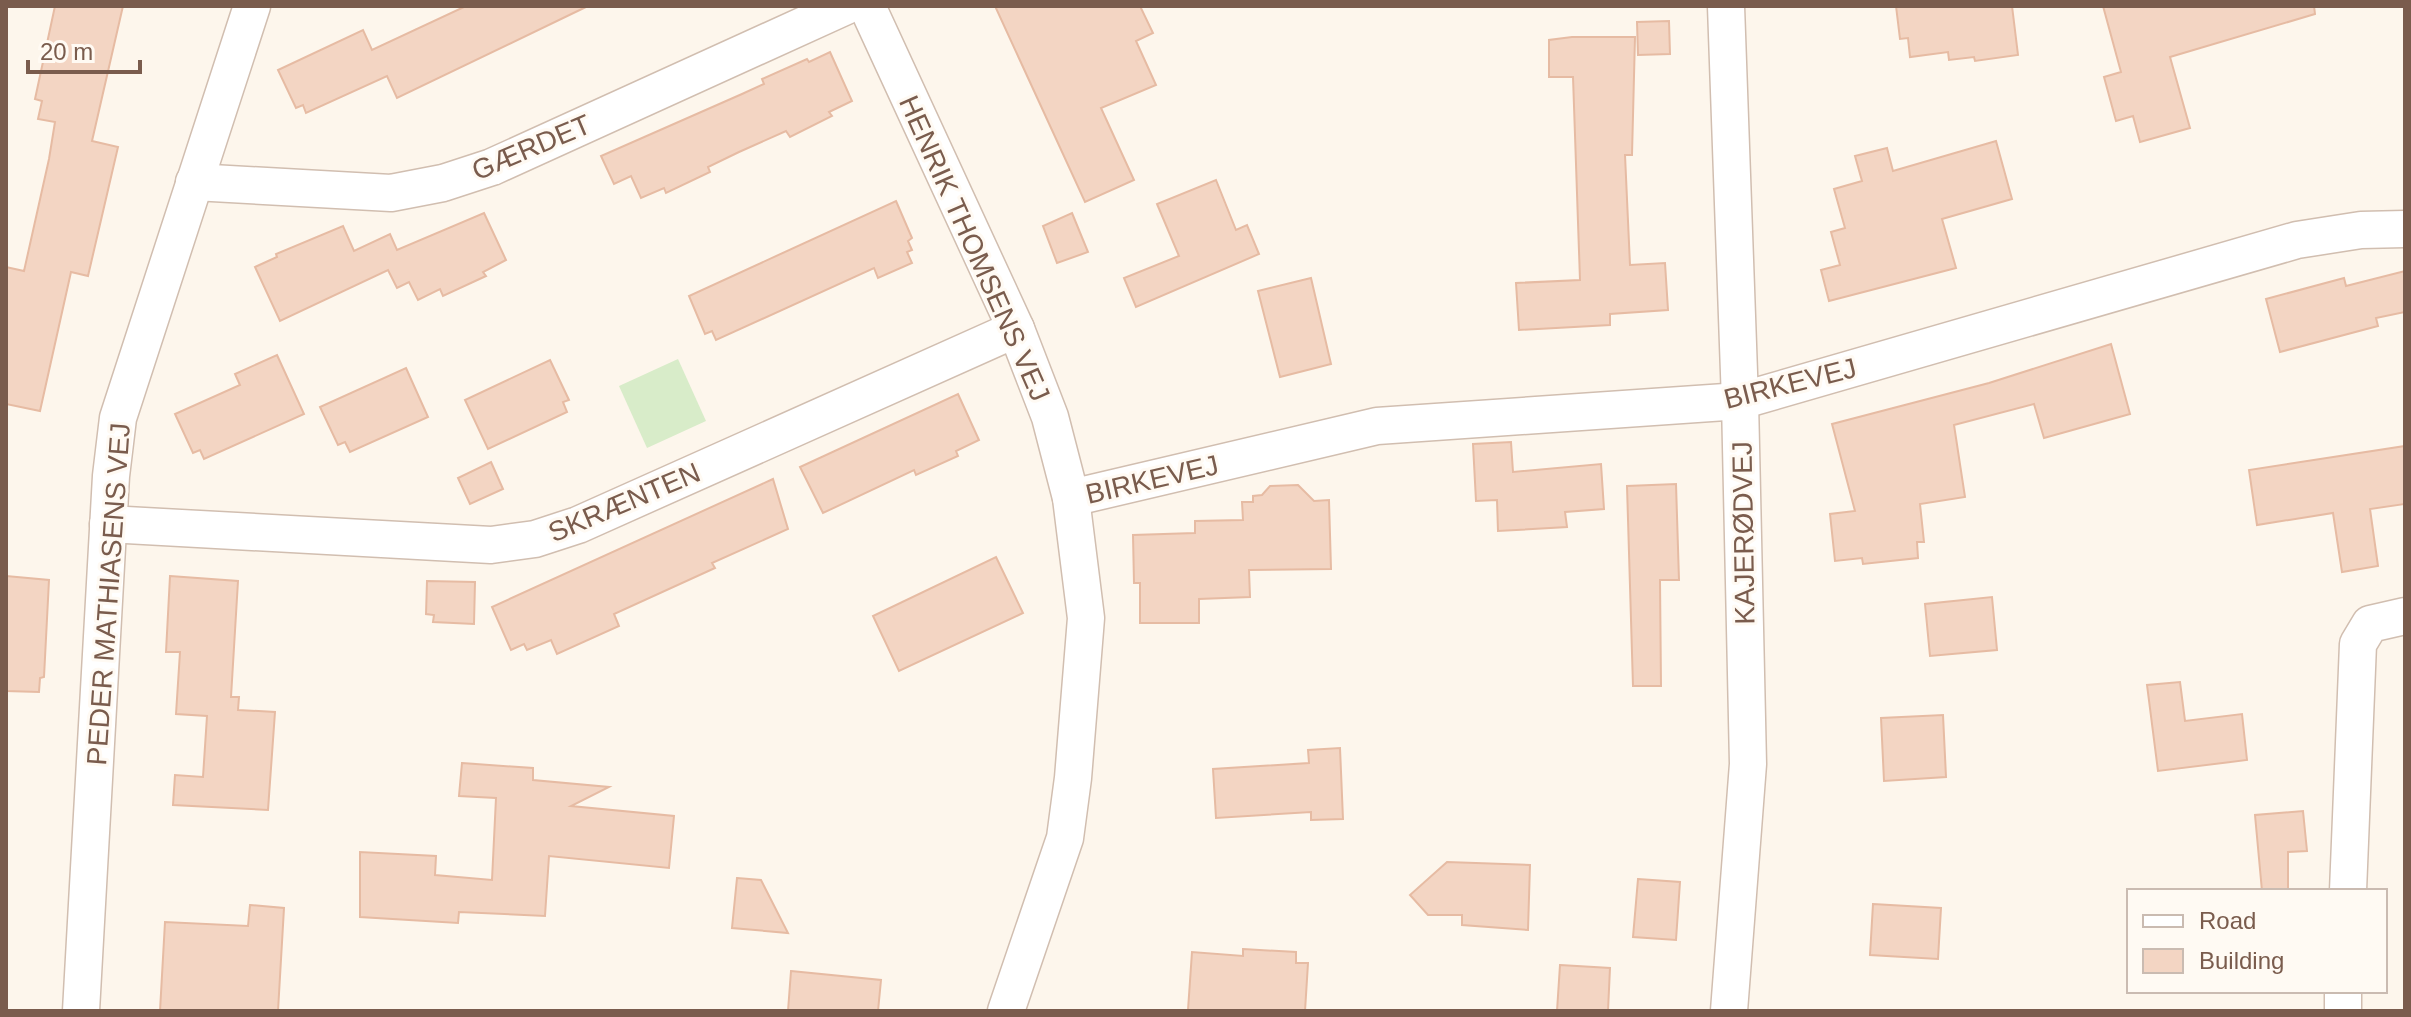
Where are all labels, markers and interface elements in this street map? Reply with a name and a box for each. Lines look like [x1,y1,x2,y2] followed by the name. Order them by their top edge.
[28,24,140,74] scale bar
[40,38,93,65] text: 20 m
[893,91,1056,406] street label: HENRIK THOMSENS VEJ
[467,109,595,186] street label: GÆRDET
[1721,352,1860,415] street label: BIRKEVEJ
[81,422,136,766] street label: PEDER MATHIASENS VEJ
[1726,441,1761,625] street label: KAJERØDVEJ
[1083,449,1222,510] street label: BIRKEVEJ
[544,457,705,548] street label: SKRÆNTEN
[2127,889,2387,993] legend
[2199,907,2256,934] text: Road
[2199,947,2284,974] text: Building

